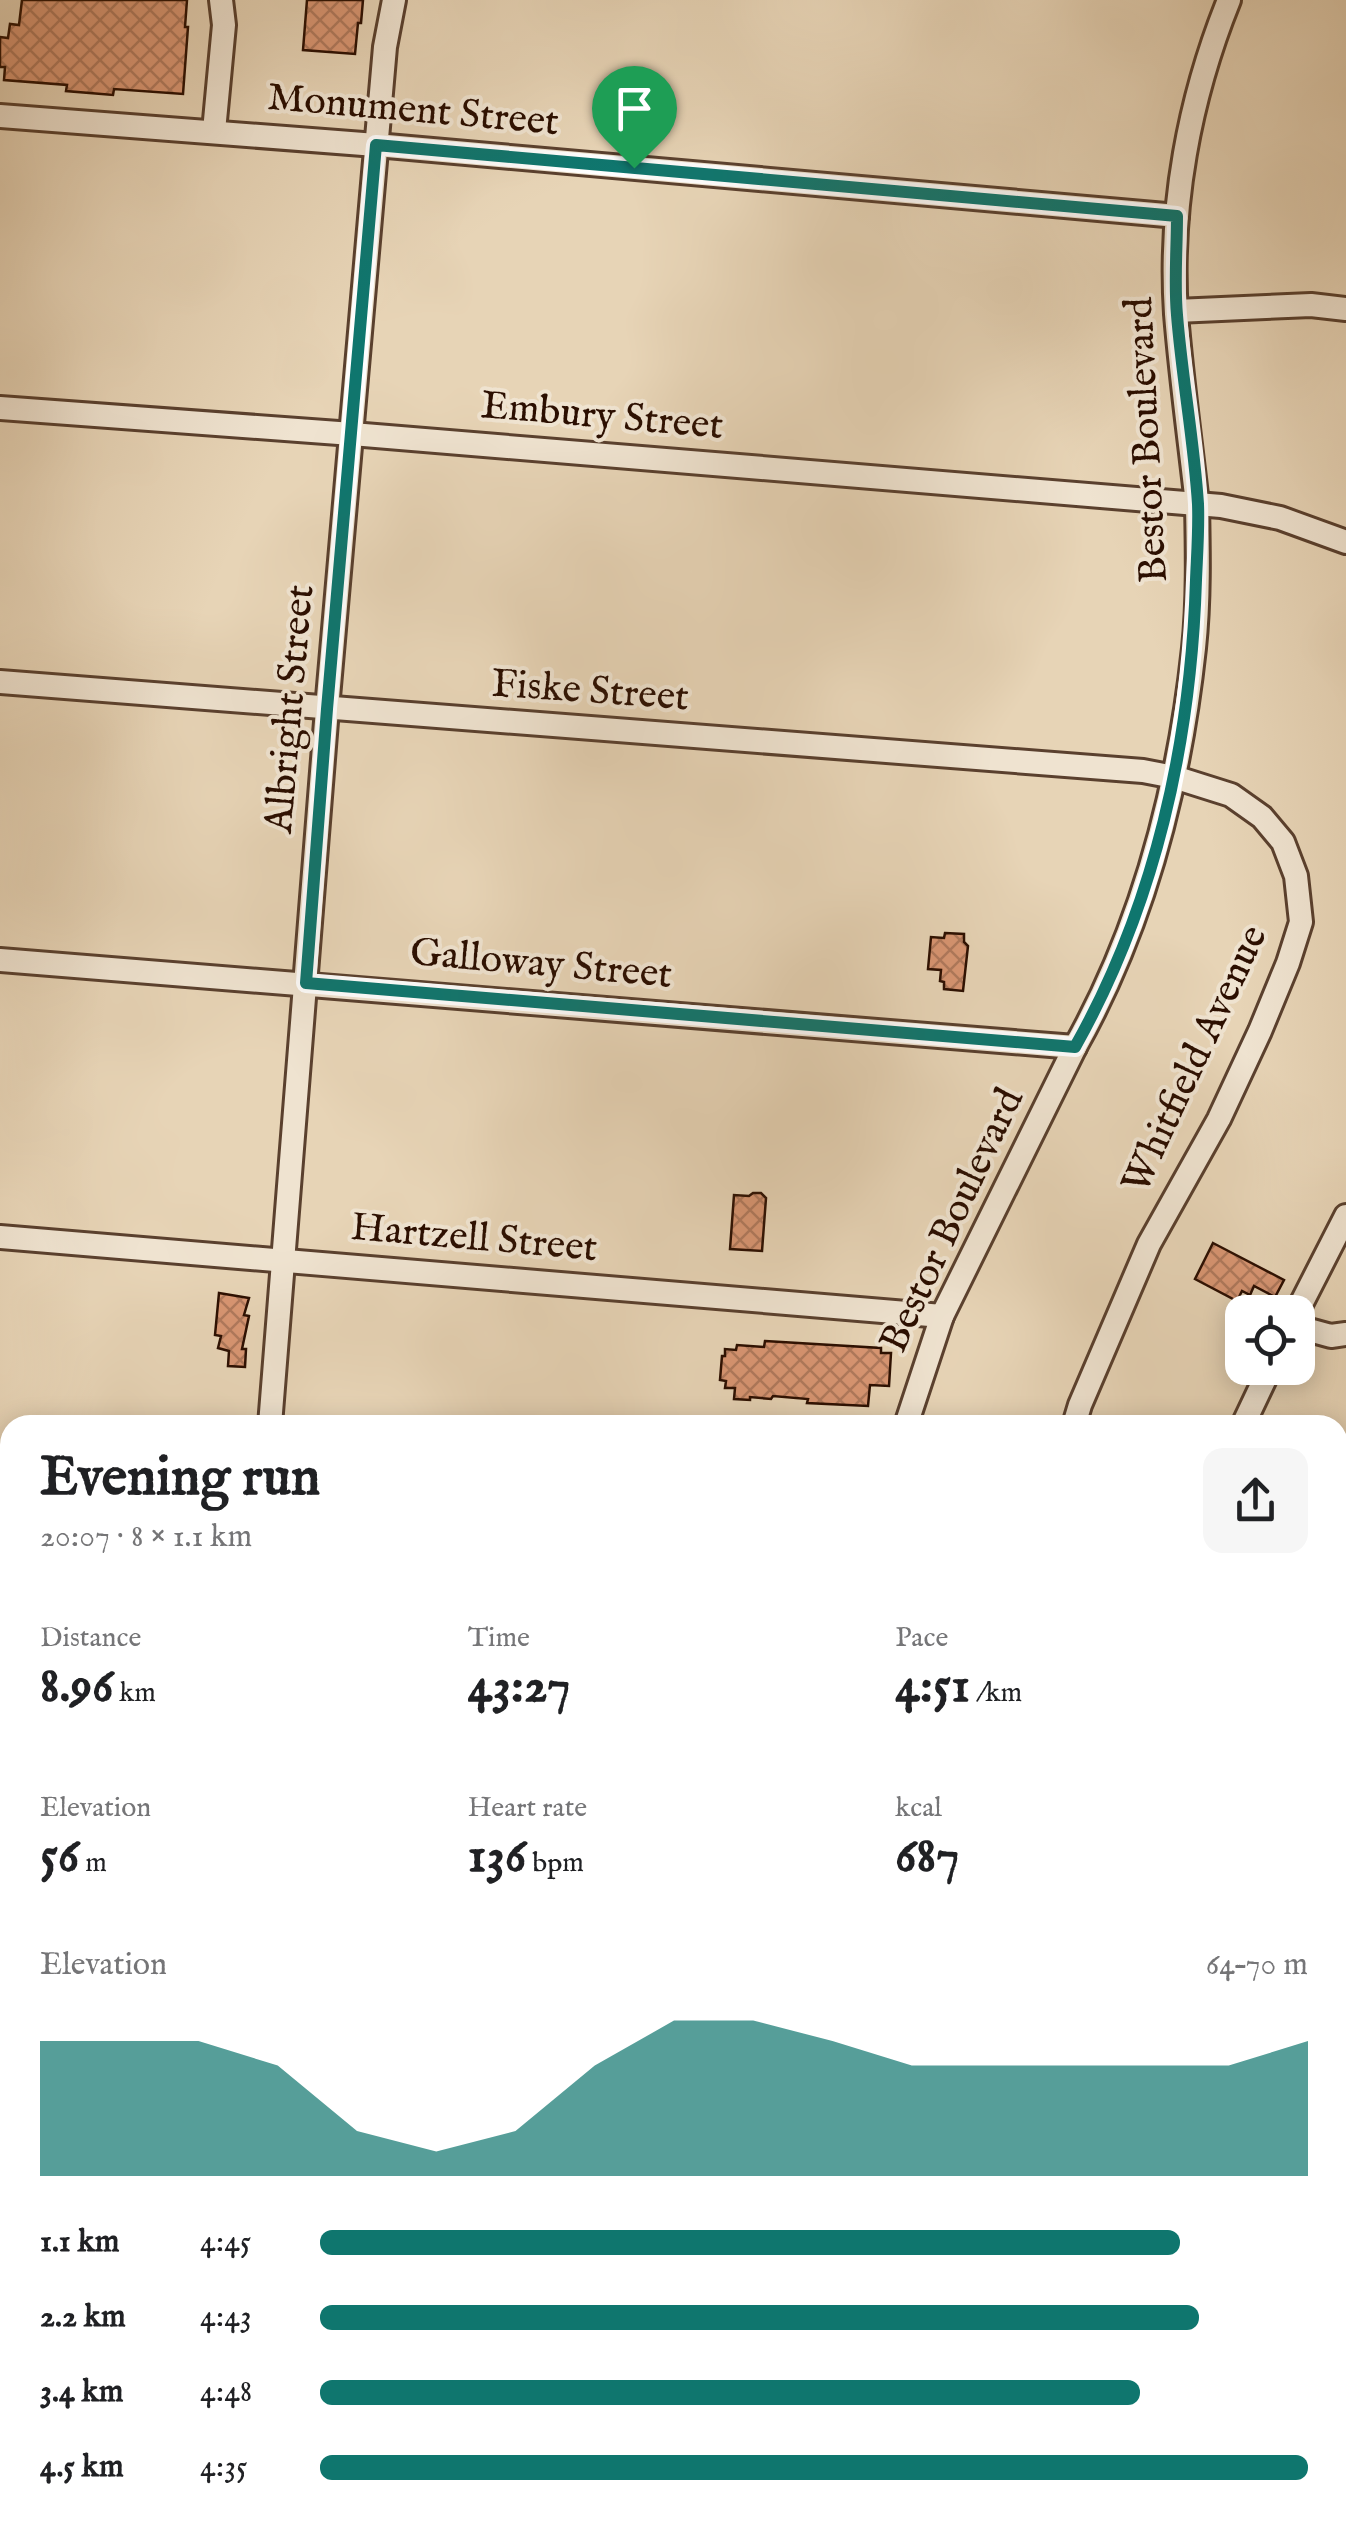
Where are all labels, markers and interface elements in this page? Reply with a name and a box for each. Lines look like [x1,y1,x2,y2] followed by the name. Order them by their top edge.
[592,66,677,169] pin
[265,73,561,149] street label: Monument Street
[607,81,662,136] icon: arrive
[1115,295,1181,584] street label: Bestor Boulevard
[479,381,725,453] street label: Embury Street
[255,583,327,836] street label: Albright Street
[490,660,690,724] street label: Fiske Street
[1112,918,1280,1202] street label: Whitfield Avenue
[408,928,674,1002] street label: Galloway Street
[869,1080,1037,1361] street label: Bestor Boulevard
[349,1203,599,1275] street label: Hartzell Street
[1225,1295,1315,1385] map controls
[1225,1295,1315,1385] button: locate
[40,1444,320,1514] text: Evening run
[1203,1448,1308,1553] button: share
[40,1517,252,1558] text: 20:07 · 8 × 1.1 km
[40,1621,141,1656] text: Distance
[468,1621,530,1656] text: Time
[895,1621,948,1656] text: Pace
[40,1656,113,1719] text: 8.96
[468,1656,570,1719] text: 43:27
[895,1656,970,1719] text: 4:51
[113,1676,156,1711] text: km
[970,1676,1022,1711] text: /km
[40,1791,151,1826] text: Elevation
[468,1791,587,1826] text: Heart rate
[895,1791,942,1826] text: kcal
[40,1826,79,1889] text: 56
[468,1826,526,1889] text: 136
[895,1826,959,1889] text: 687
[79,1846,107,1881] text: m
[526,1846,584,1881] text: bpm
[40,1945,167,1986] text: Elevation
[1206,1945,1308,1986] text: 64–70 m
[40,2222,120,2263] text: 1.1 km
[200,2222,251,2263] text: 4:45
[40,2297,126,2338] text: 2.2 km
[200,2297,252,2338] text: 4:43
[40,2372,124,2413] text: 3.4 km
[200,2372,252,2413] text: 4:48
[40,2447,124,2488] text: 4.5 km
[200,2447,248,2488] text: 4:35

